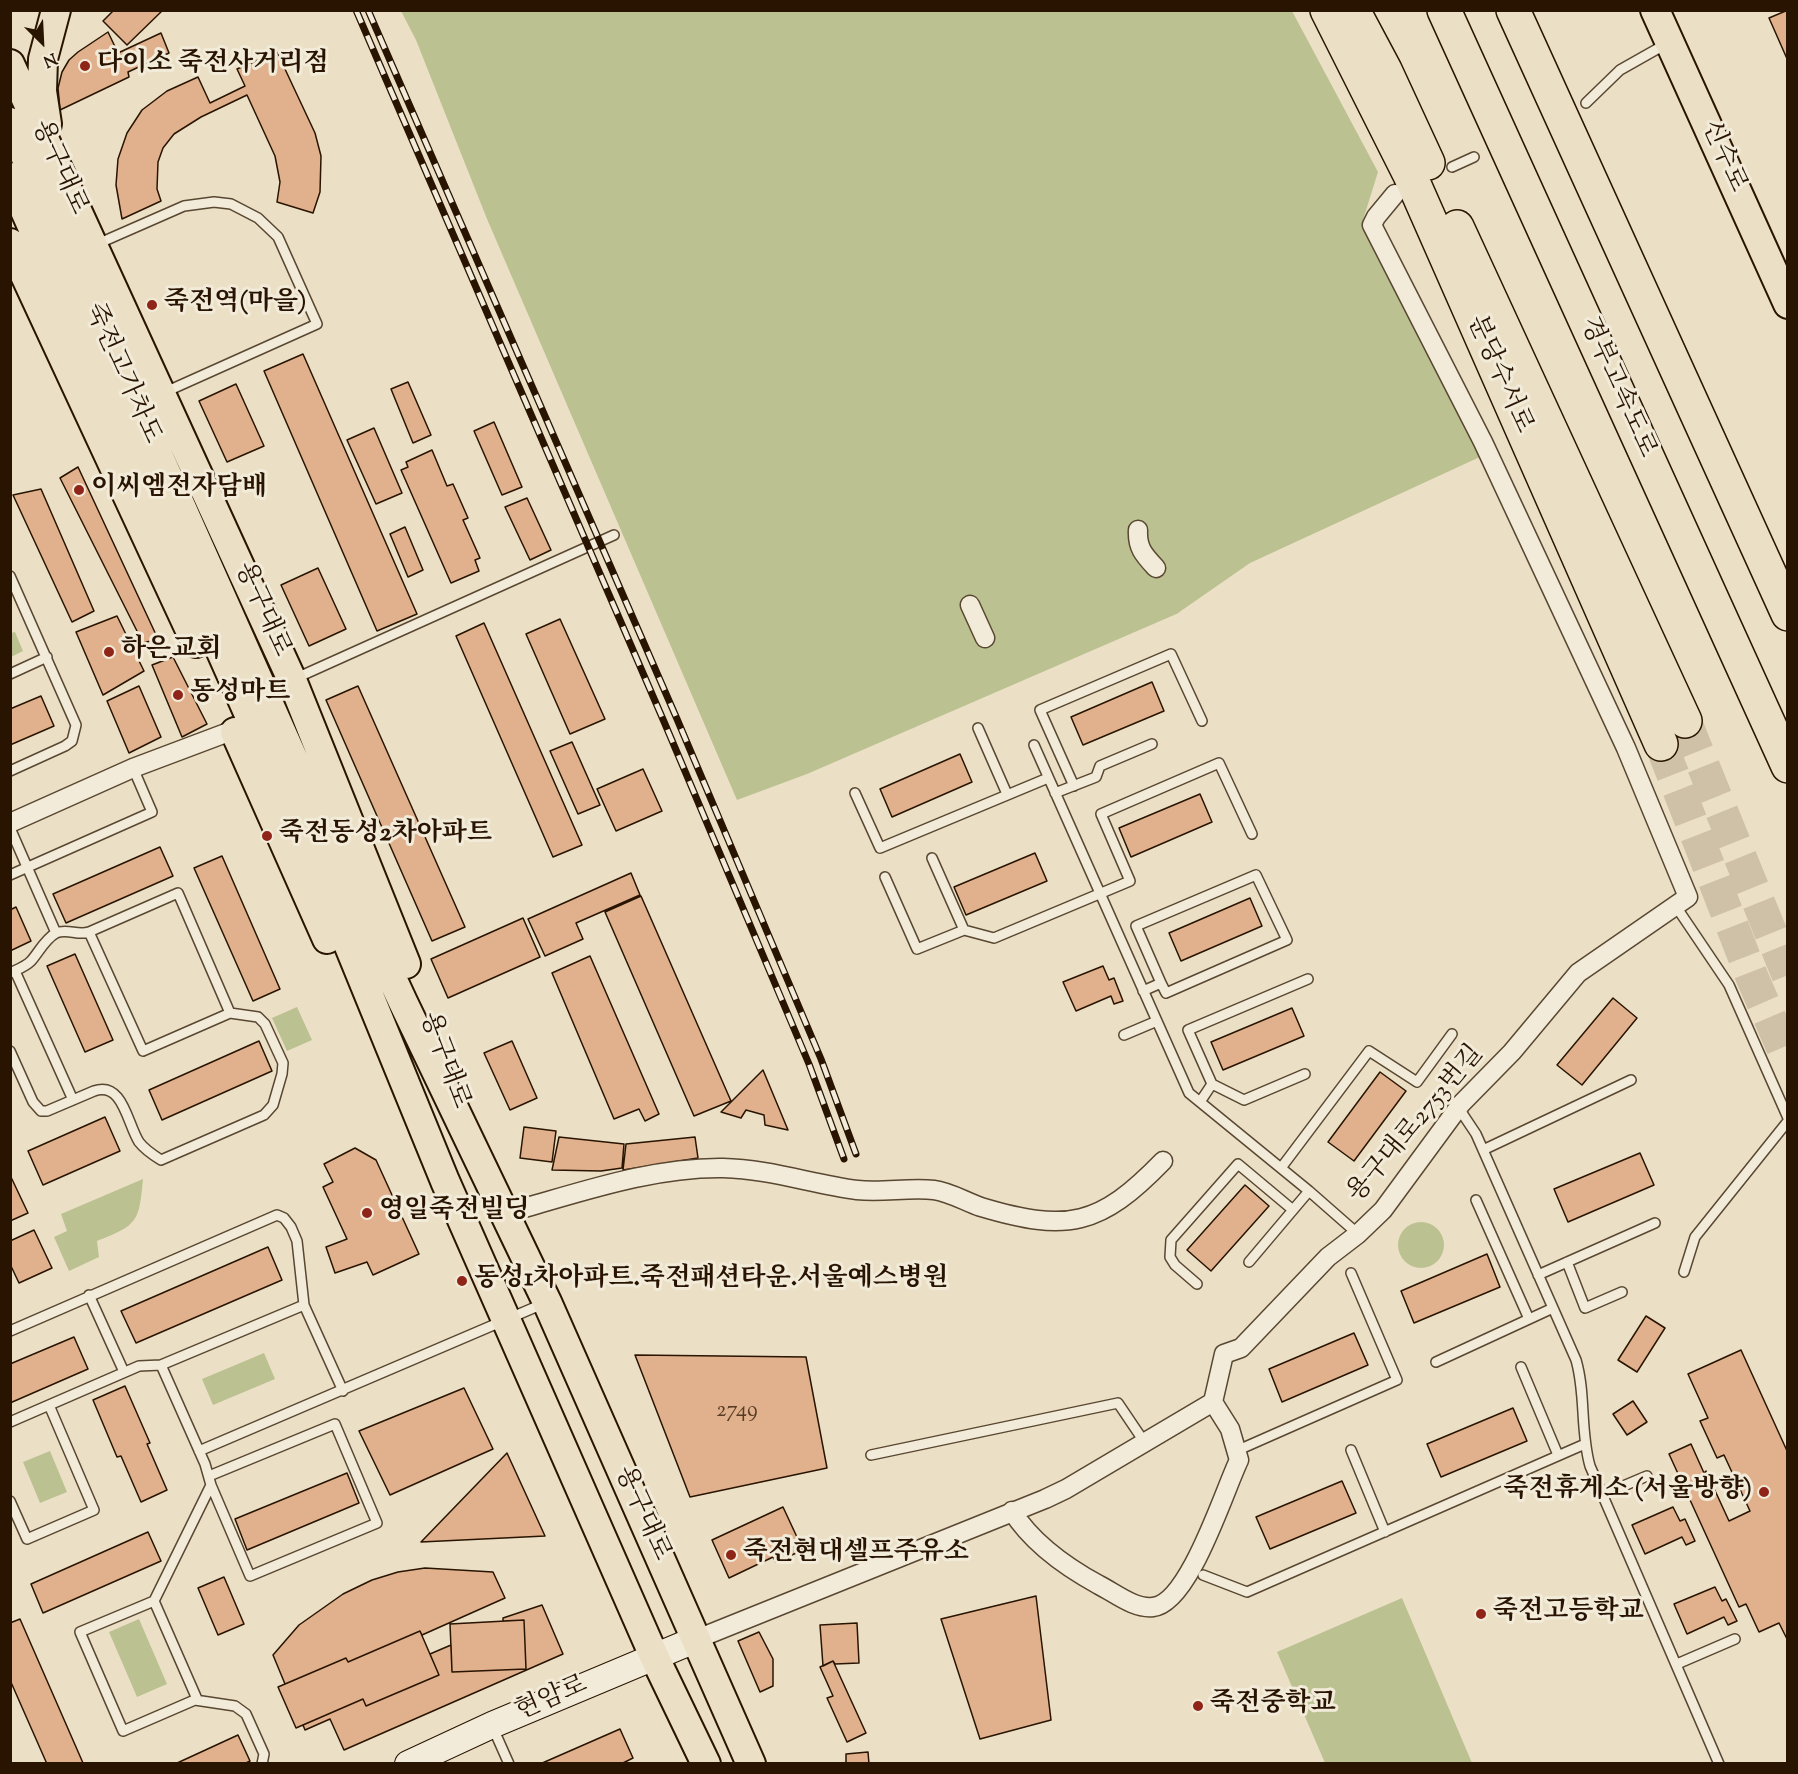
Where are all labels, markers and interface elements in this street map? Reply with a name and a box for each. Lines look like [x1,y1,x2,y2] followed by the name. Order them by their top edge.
[12,12,72,72] north arrow
[39,46,60,72] text: N
[97,50,329,82] place label: 다이소 죽전사거리점
[78,59,92,73] marker: 다이소 죽전사거리점
[23,116,93,220] street label: 용구대로
[1692,116,1752,198] street label: 신수로
[164,289,307,321] place label: 죽전역(마을)
[145,298,159,312] marker: 죽전역(마을)
[76,299,166,449] street label: 죽전고가차도
[1458,311,1538,439] street label: 분당수서로
[1571,313,1661,463] street label: 경부고속도로
[91,474,267,506] place label: 이씨엠전자담배
[72,483,86,497] marker: 이씨엠전자담배
[226,558,296,662] street label: 용구대로
[121,636,221,668] place label: 하은교회
[102,645,116,659] marker: 하은교회
[190,679,290,711] place label: 동성마트
[171,688,185,702] marker: 동성마트
[279,820,492,852] place label: 죽전동성2차아파트
[260,829,274,843] marker: 죽전동성2차아파트
[411,1008,475,1114] street label: 용구대로
[1342,1040,1492,1210] street label: 용구대로2753번길
[379,1197,530,1229] place label: 영일죽전빌딩
[360,1206,374,1220] marker: 영일죽전빌딩
[474,1265,948,1297] place label: 동성1차아파트.죽전패션타운.서울예스병원
[455,1274,469,1288] marker: 동성1차아파트.죽전패션타운.서울예스병원
[716,1399,758,1425] house number: 2749
[606,1462,676,1566] street label: 용구대로
[1503,1476,1752,1508] place label: 죽전휴게소 (서울방향)
[1757,1485,1771,1499] marker: 죽전휴게소 (서울방향)
[743,1539,969,1571] place label: 죽전현대셀프주유소
[724,1548,738,1562] marker: 죽전현대셀프주유소
[1493,1598,1644,1630] place label: 죽전고등학교
[1474,1607,1488,1621] marker: 죽전고등학교
[511,1671,593,1729] street label: 현암로
[1210,1690,1336,1722] place label: 죽전중학교
[1191,1699,1205,1713] marker: 죽전중학교

